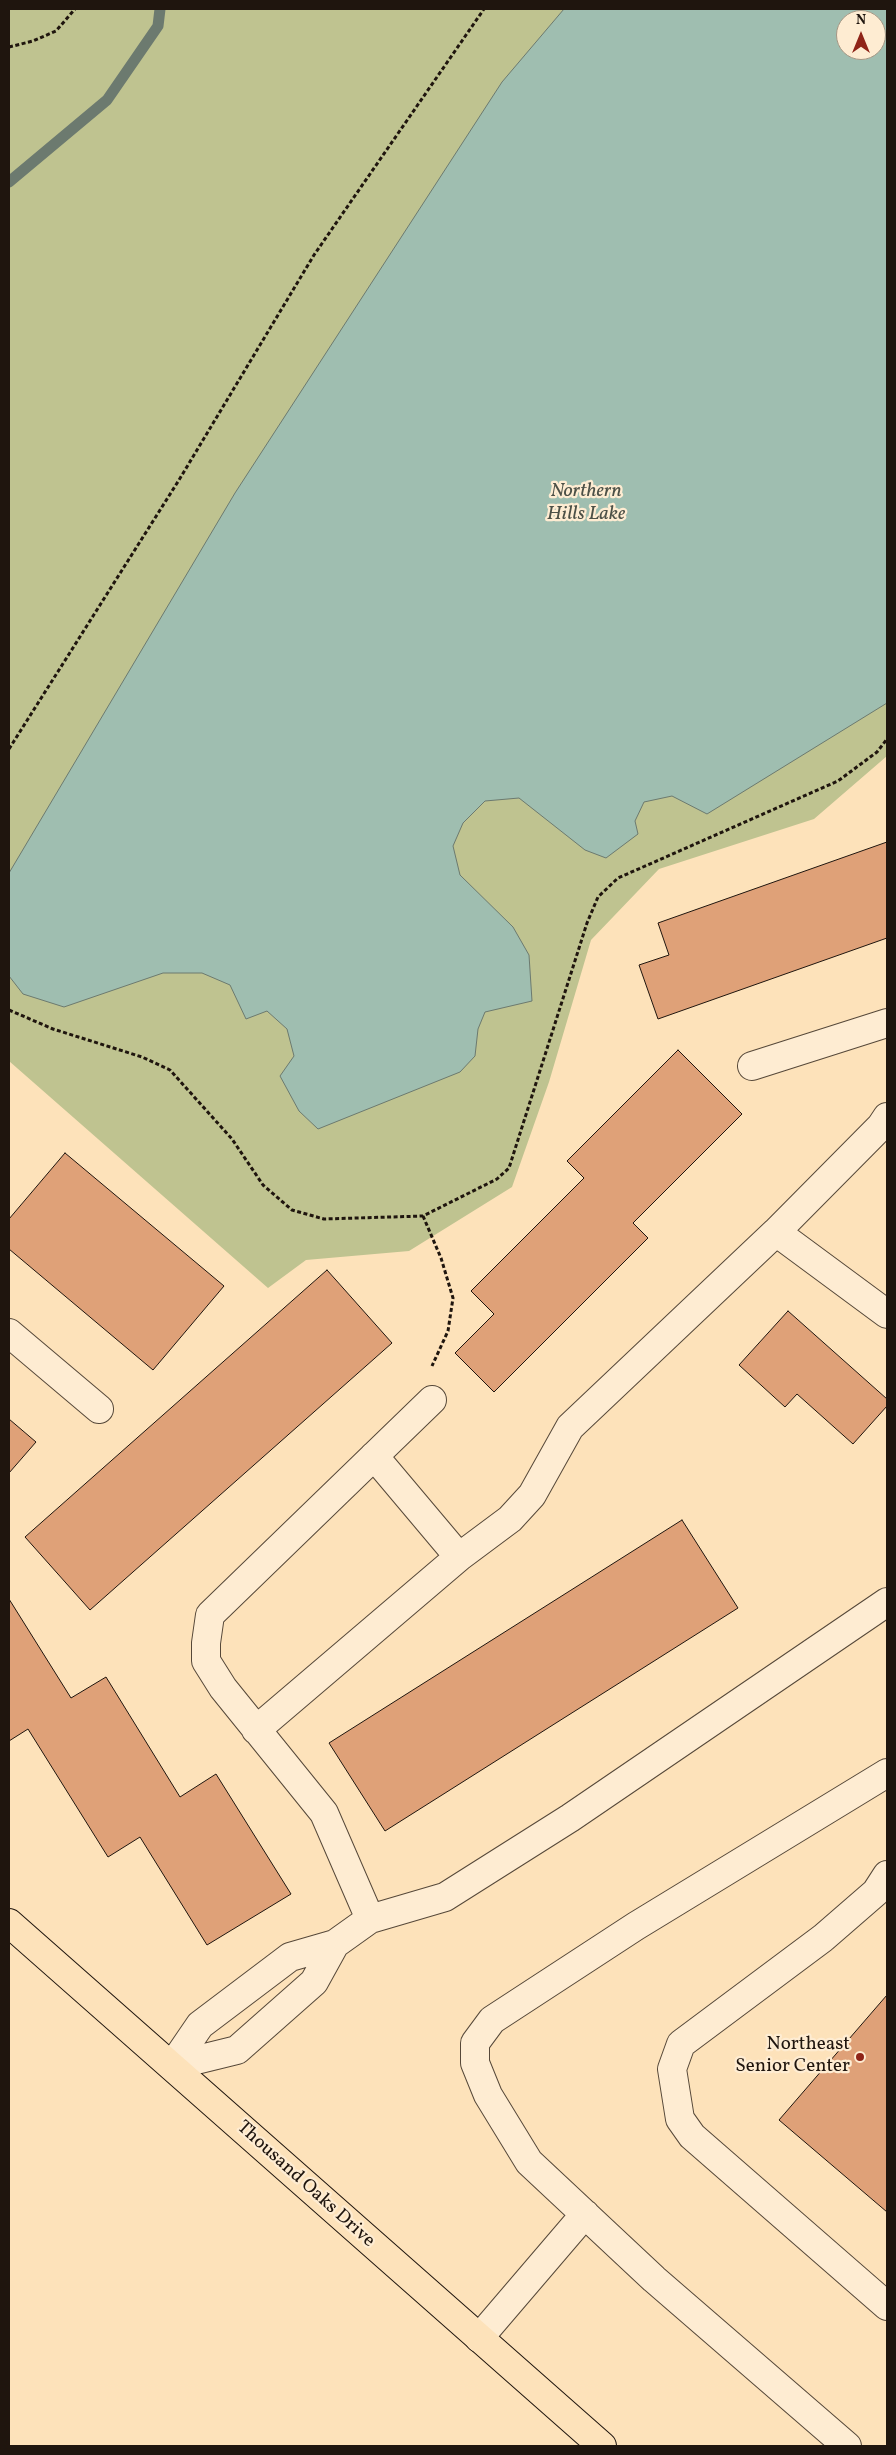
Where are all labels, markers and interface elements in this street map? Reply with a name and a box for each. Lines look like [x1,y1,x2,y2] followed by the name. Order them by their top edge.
[836,10,886,60] north arrow
[856,11,866,30] text: N
[547,480,625,527] water label: Northern Hills Lake
[735,2035,850,2079] place label: Northeast Senior Center
[854,2051,866,2063] marker: Northeast Senior Center
[231,2117,379,2253] street label: Thousand Oaks Drive

